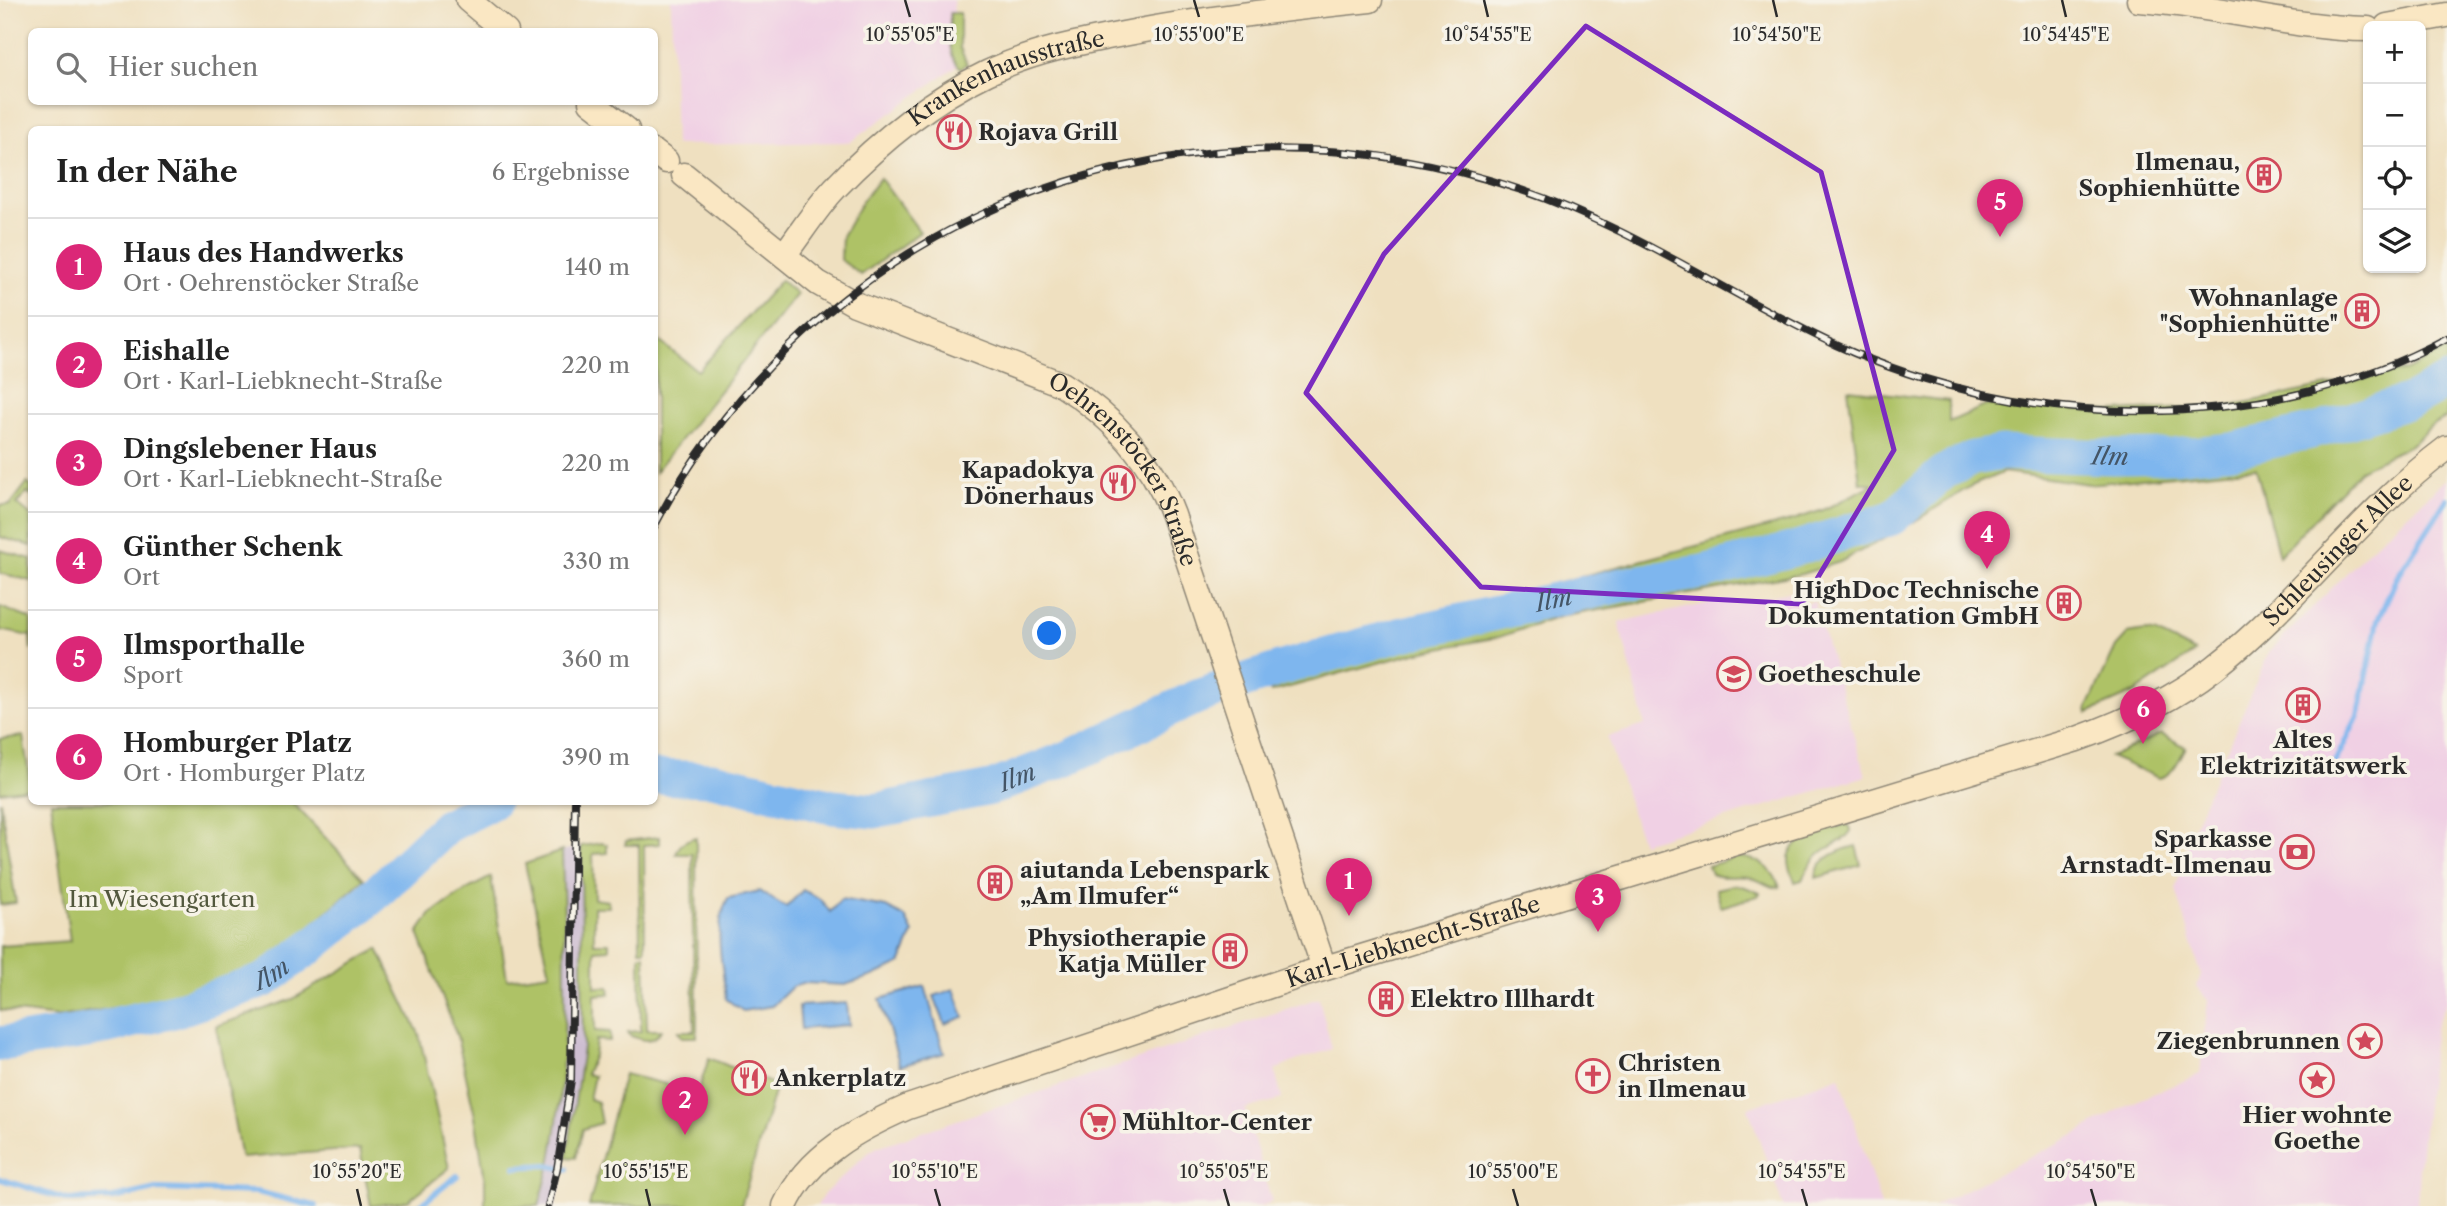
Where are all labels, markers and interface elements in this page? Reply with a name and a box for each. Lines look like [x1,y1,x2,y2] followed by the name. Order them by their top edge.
[2363,21,2426,273] map controls
[2363,21,2426,84] button: +
[866,24,954,46] text: 10°55'05"E
[902,24,1107,132] street label: Krankenhausstraße
[1154,24,1244,46] text: 10°55'00"E
[1444,24,1532,46] text: 10°54'55"E
[1732,24,1822,46] text: 10°54'50"E
[2022,24,2110,46] text: 10°54'45"E
[28,28,658,105] search box
[52,48,90,86] icon: search
[108,51,258,83] text: Hier suchen
[2363,84,2426,147] button: −
[935,113,973,151] restaurant icon: Rojava Grill
[978,118,1118,146] place label: Rojava Grill
[2363,147,2426,210] button: locate
[2079,148,2240,202] place label: Ilmenau, Sophienhütte
[56,153,238,190] text: In der Nähe
[2245,156,2283,194] building icon: Ilmenau, Sophienhütte
[492,158,630,186] text: 6 Ergebnisse
[1977,179,2023,237] pin: 5
[2363,210,2426,273] button: layers
[123,237,404,269] text: Haus des Handwerks
[74,253,84,281] text: 1
[565,253,630,281] text: 140 m
[123,269,419,297] text: Ort · Oehrenstöcker Straße
[2160,284,2338,338] place label: Wohnanlage "Sophienhütte"
[2343,292,2381,330] building icon: Wohnanlage "Sophienhütte"
[123,335,230,367] text: Eishalle
[72,351,86,379] text: 2
[561,351,630,379] text: 220 m
[123,367,443,395] text: Ort · Karl-Liebknecht-Straße
[1045,367,1203,570] street label: Oehrenstöcker Straße
[123,433,377,465] text: Dingslebener Haus
[2089,441,2129,471] water label: Ilm
[73,449,86,477] text: 3
[561,449,630,477] text: 220 m
[962,456,1095,510] place label: Kapadokya Dönerhaus
[1099,464,1137,502] restaurant icon: Kapadokya Dönerhaus
[123,465,443,493] text: Ort · Karl-Liebknecht-Straße
[2257,469,2418,632] street label: Schleusinger Allee
[1964,511,2010,569] pin: 4
[123,531,342,563] text: Günther Schenk
[72,547,86,575] text: 4
[563,547,630,575] text: 330 m
[123,563,160,591] text: Ort
[1768,576,2039,630] place label: HighDoc Technische Dokumentation GmbH
[1530,581,1575,618] water label: Ilm
[2045,584,2083,622] building icon: HighDoc Technische Dokumentation GmbH
[1032,616,1066,650] your location
[123,629,305,661] text: Ilmsporthalle
[73,645,85,673] text: 5
[562,645,630,673] text: 360 m
[1715,655,1753,693] school or university icon: Goetheschule
[1758,660,1921,688] place label: Goetheschule
[123,661,183,689] text: Sport
[2120,686,2166,744] pin: 6
[2284,686,2322,724] building icon: Altes Elektrizitätswerk
[2199,726,2407,780] place label: Altes Elektrizitätswerk
[123,727,352,759] text: Homburger Platz
[72,743,86,771] text: 6
[562,743,630,771] text: 390 m
[993,757,1040,798] water label: Ilm
[123,759,365,787] text: Ort · Homburger Platz
[2060,825,2272,879] place label: Sparkasse Arnstadt-Ilmenau
[2278,833,2316,871] bank icon: Sparkasse Arnstadt-Ilmenau
[1020,856,1270,910] place label: aiutanda Lebenspark „Am Ilmufer“
[1326,858,1372,916] pin: 1
[976,864,1014,902] building icon: aiutanda Lebenspark „Am Ilmufer“
[1575,874,1621,932] pin: 3
[69,885,255,913] park label: Im Wiesengarten
[1282,890,1543,993] street label: Karl-Liebknecht-Straße
[1027,924,1207,978] place label: Physiotherapie Katja Müller
[1211,932,1249,970] building icon: Physiotherapie Katja Müller
[249,952,295,997] water label: Ilm
[1367,980,1405,1018] building icon: Elektro Illhardt
[1410,985,1595,1013] place label: Elektro Illhardt
[2346,1022,2384,1060] place icon: Ziegenbrunnen
[2156,1027,2340,1055] place label: Ziegenbrunnen
[1618,1049,1747,1103] place label: Christen in Ilmenau
[1574,1057,1612,1095] church icon: Christen in Ilmenau
[730,1059,768,1097] restaurant icon: Ankerplatz
[2298,1061,2336,1099] place icon: Hier wohnte Goethe
[773,1064,906,1092] place label: Ankerplatz
[662,1077,708,1135] pin: 2
[2242,1101,2392,1155] place label: Hier wohnte Goethe
[1079,1103,1117,1141] supermarket icon: Mühltor-Center
[1122,1108,1313,1136] place label: Mühltor-Center
[312,1161,402,1183] text: 10°55'20"E
[604,1161,688,1183] text: 10°55'15"E
[892,1161,978,1183] text: 10°55'10"E
[1180,1161,1268,1183] text: 10°55'05"E
[1468,1161,1558,1183] text: 10°55'00"E
[1758,1161,1846,1183] text: 10°54'55"E
[2046,1161,2136,1183] text: 10°54'50"E

